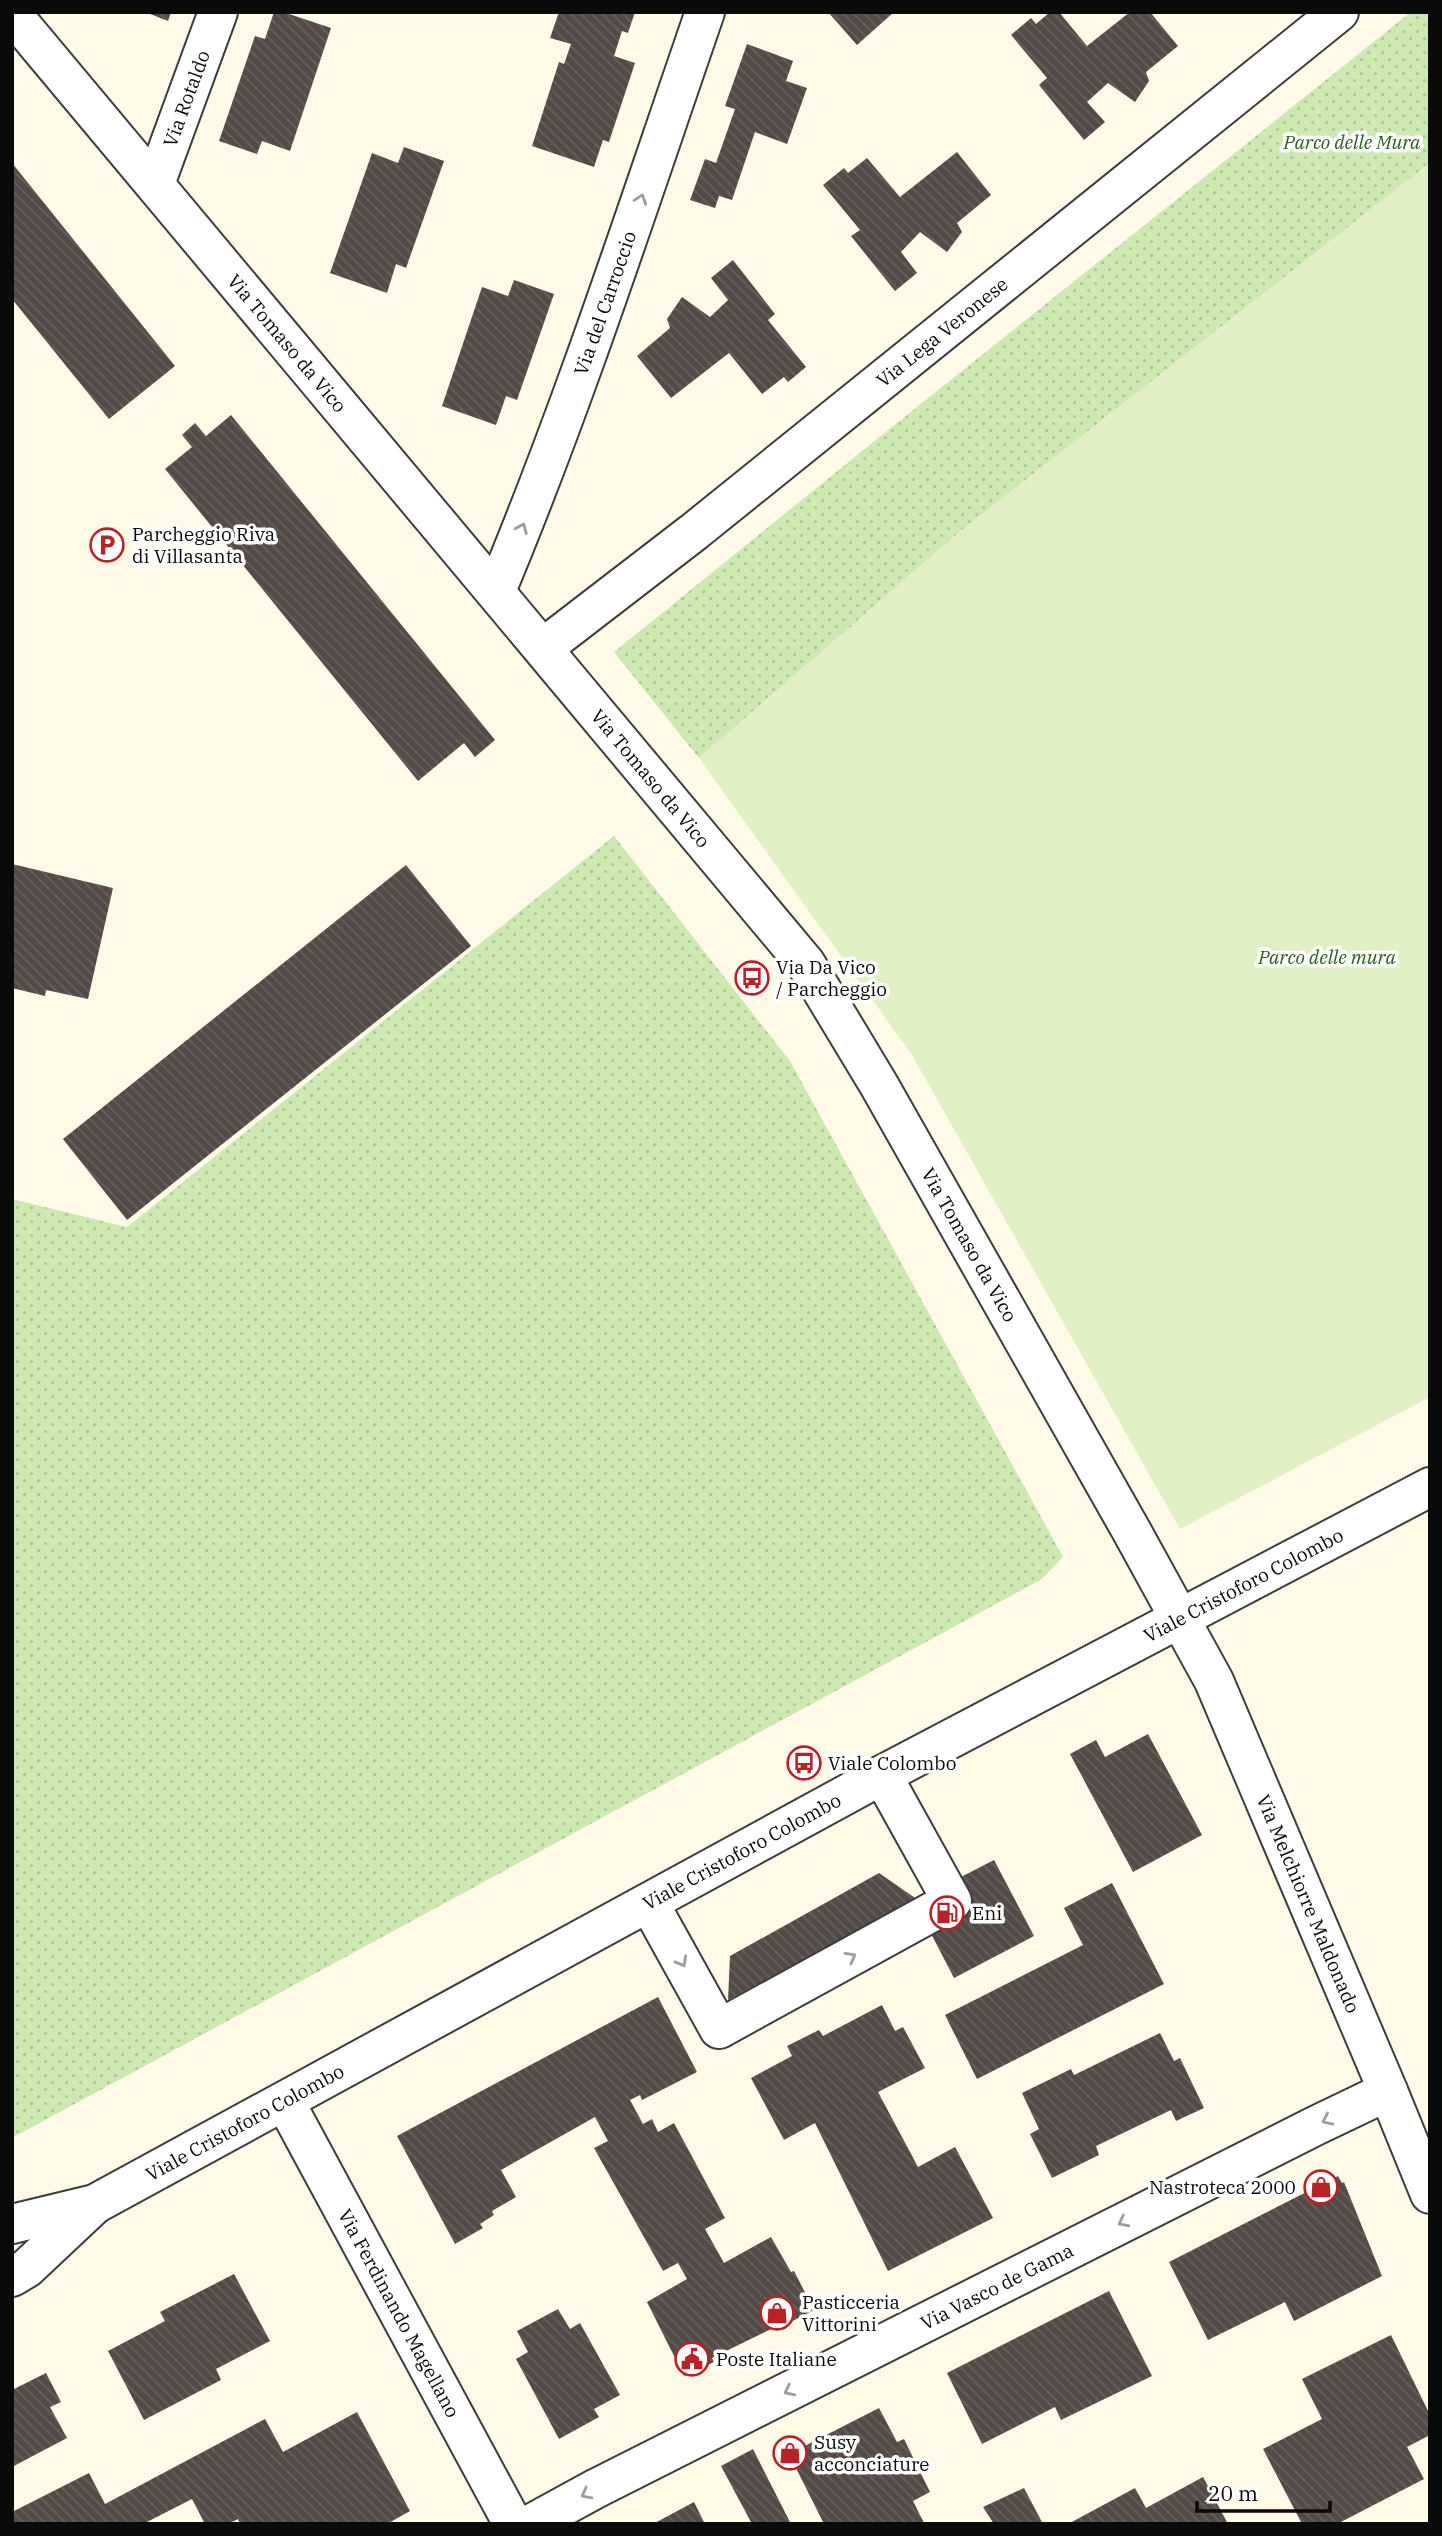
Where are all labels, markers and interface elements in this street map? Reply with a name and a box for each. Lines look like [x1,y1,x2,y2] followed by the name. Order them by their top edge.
[158,47,215,150] street label: Via Rotaldo
[1283,130,1421,154] park label: Parco delle Mura
[633,193,647,205] one-way arrow
[568,228,641,378] street label: Via del Carroccio
[222,269,352,417] street label: Via Tomaso da Vico
[871,272,1013,392] street label: Via Lega Veronese
[132,522,275,568] place label: Parcheggio Riva di Villasanta
[514,523,528,535] one-way arrow
[88,526,126,564] parking icon: Parcheggio Riva di Villasanta
[586,704,715,852] street label: Via Tomaso da Vico
[1257,945,1397,969] park label: Parco delle mura
[776,955,887,1001] place label: Via Da Vico / Parcheggio
[733,959,771,997] bus stop icon: Via Da Vico / Parcheggio
[916,1163,1023,1326] street label: Via Tomaso da Vico
[1139,1523,1347,1647] street label: Viale Cristoforo Colombo
[785,1744,823,1782] bus stop icon: Viale Colombo
[828,1751,957,1775] place label: Viale Colombo
[638,1788,845,1915] street label: Viale Cristoforo Colombo
[1252,1791,1365,2017] street label: Via Melchiorre Maldonado
[928,1894,966,1932] fuel station icon: Eni
[972,1901,1002,1925] place label: Eni
[844,1952,857,1965] one-way arrow
[674,1955,687,1967] one-way arrow
[142,2059,348,2186] street label: Viale Cristoforo Colombo
[1321,2112,1334,2126] one-way arrow
[1302,2168,1340,2206] shop icon: Nastroteca 2000
[1149,2175,1296,2199] place label: Nastroteca 2000
[333,2205,465,2422] street label: Via Ferdinando Magellano
[1118,2214,1130,2228] one-way arrow
[917,2238,1077,2335] street label: Via Vasco de Gama
[802,2290,900,2336] place label: Pasticceria Vittorini
[758,2294,796,2332] shop icon: Pasticceria Vittorini
[673,2340,711,2378] public building icon: Poste Italiane
[716,2347,837,2371] place label: Poste Italiane
[784,2383,796,2397] one-way arrow
[814,2430,930,2476] place label: Susy acconciature
[771,2434,809,2472] shop icon: Susy acconciature
[1197,2470,1330,2514] scale bar
[1208,2479,1258,2507] text: 20 m
[581,2486,593,2499] one-way arrow

